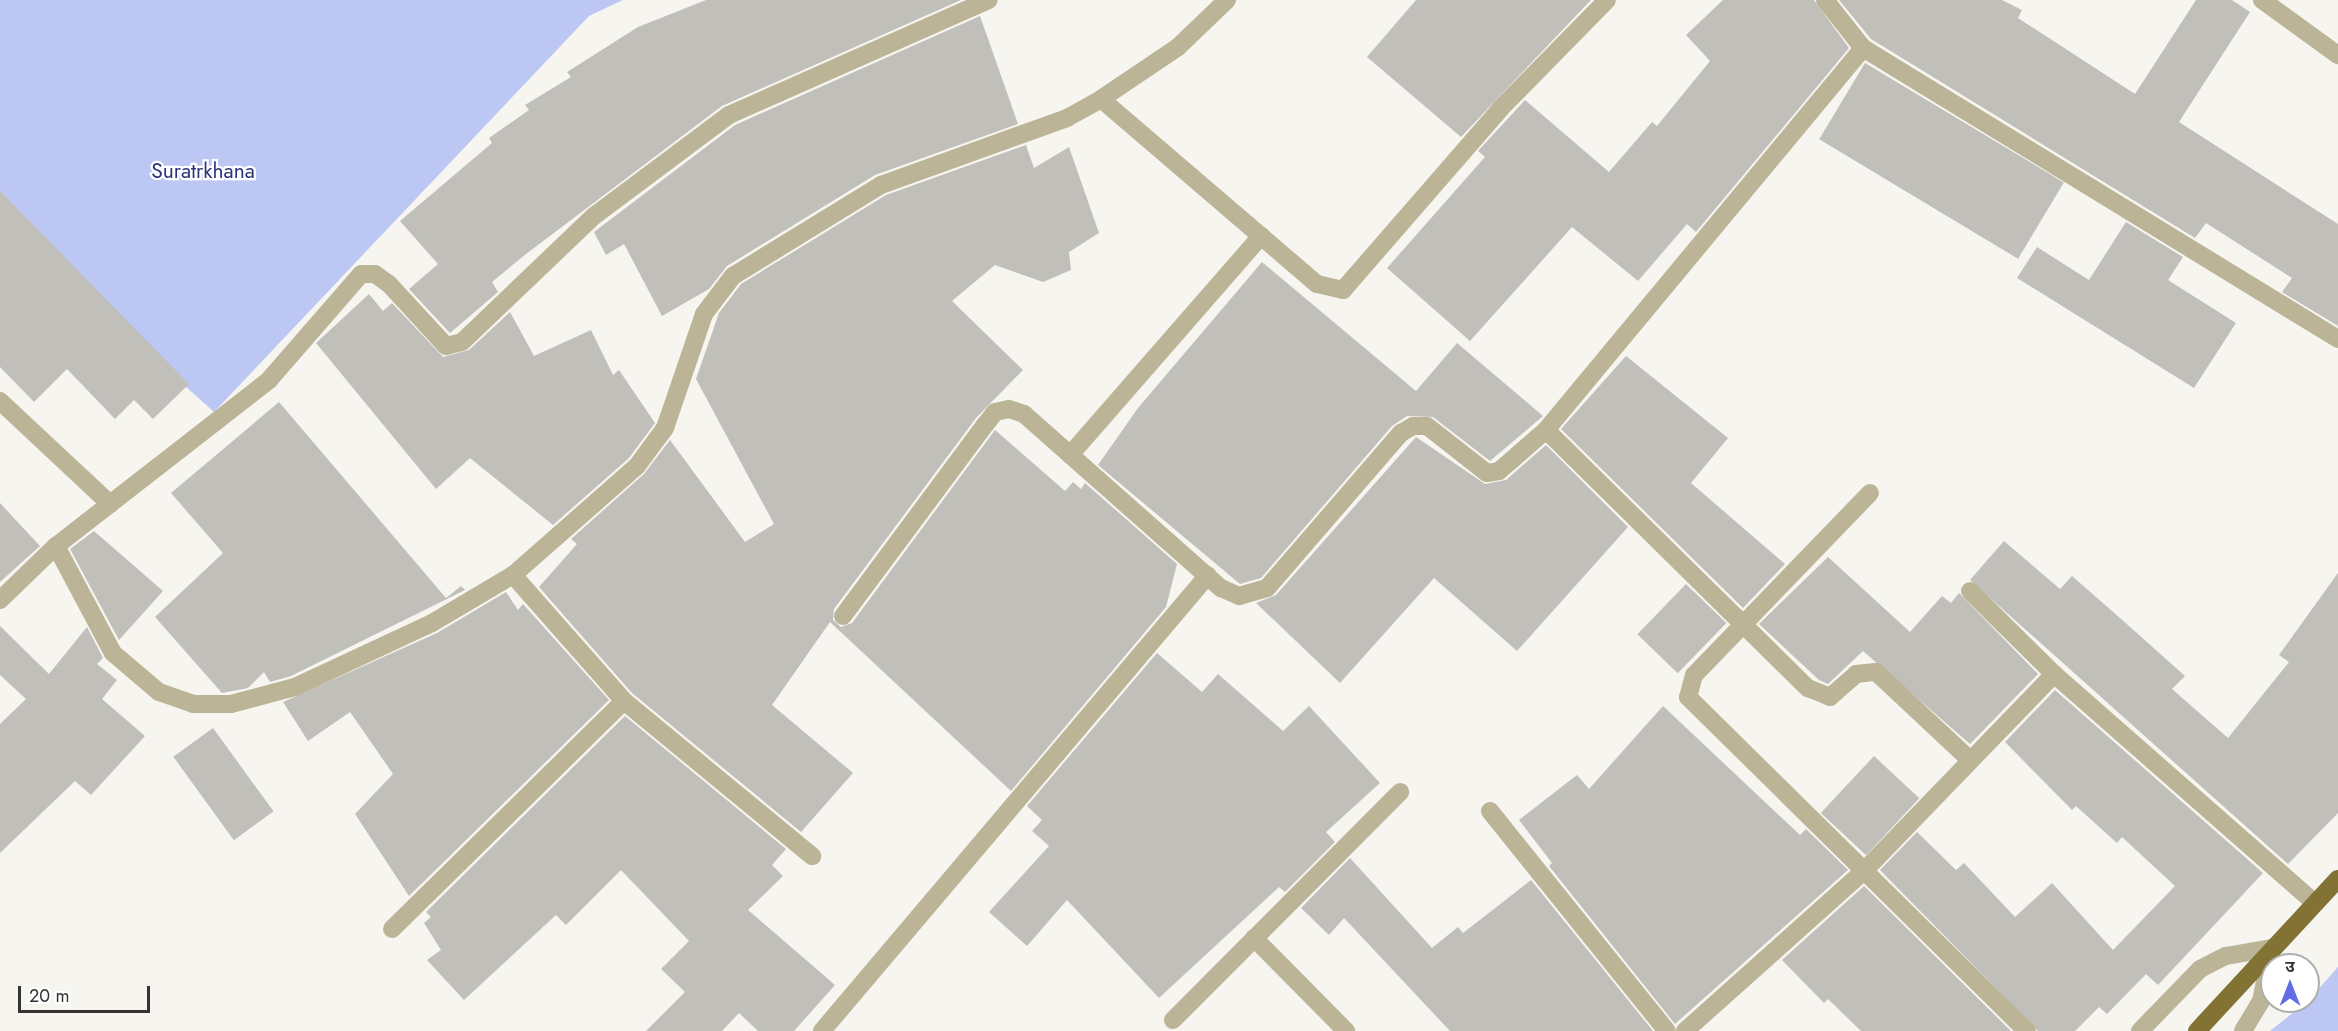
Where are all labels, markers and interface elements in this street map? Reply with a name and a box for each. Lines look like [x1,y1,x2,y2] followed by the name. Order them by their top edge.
[151,158,255,184] park label: Suratrkhana
[2260,953,2320,1013] north arrow
[2285,955,2295,978] text: उ
[21,974,153,1012] scale bar
[29,983,69,1009] text: 20 m

